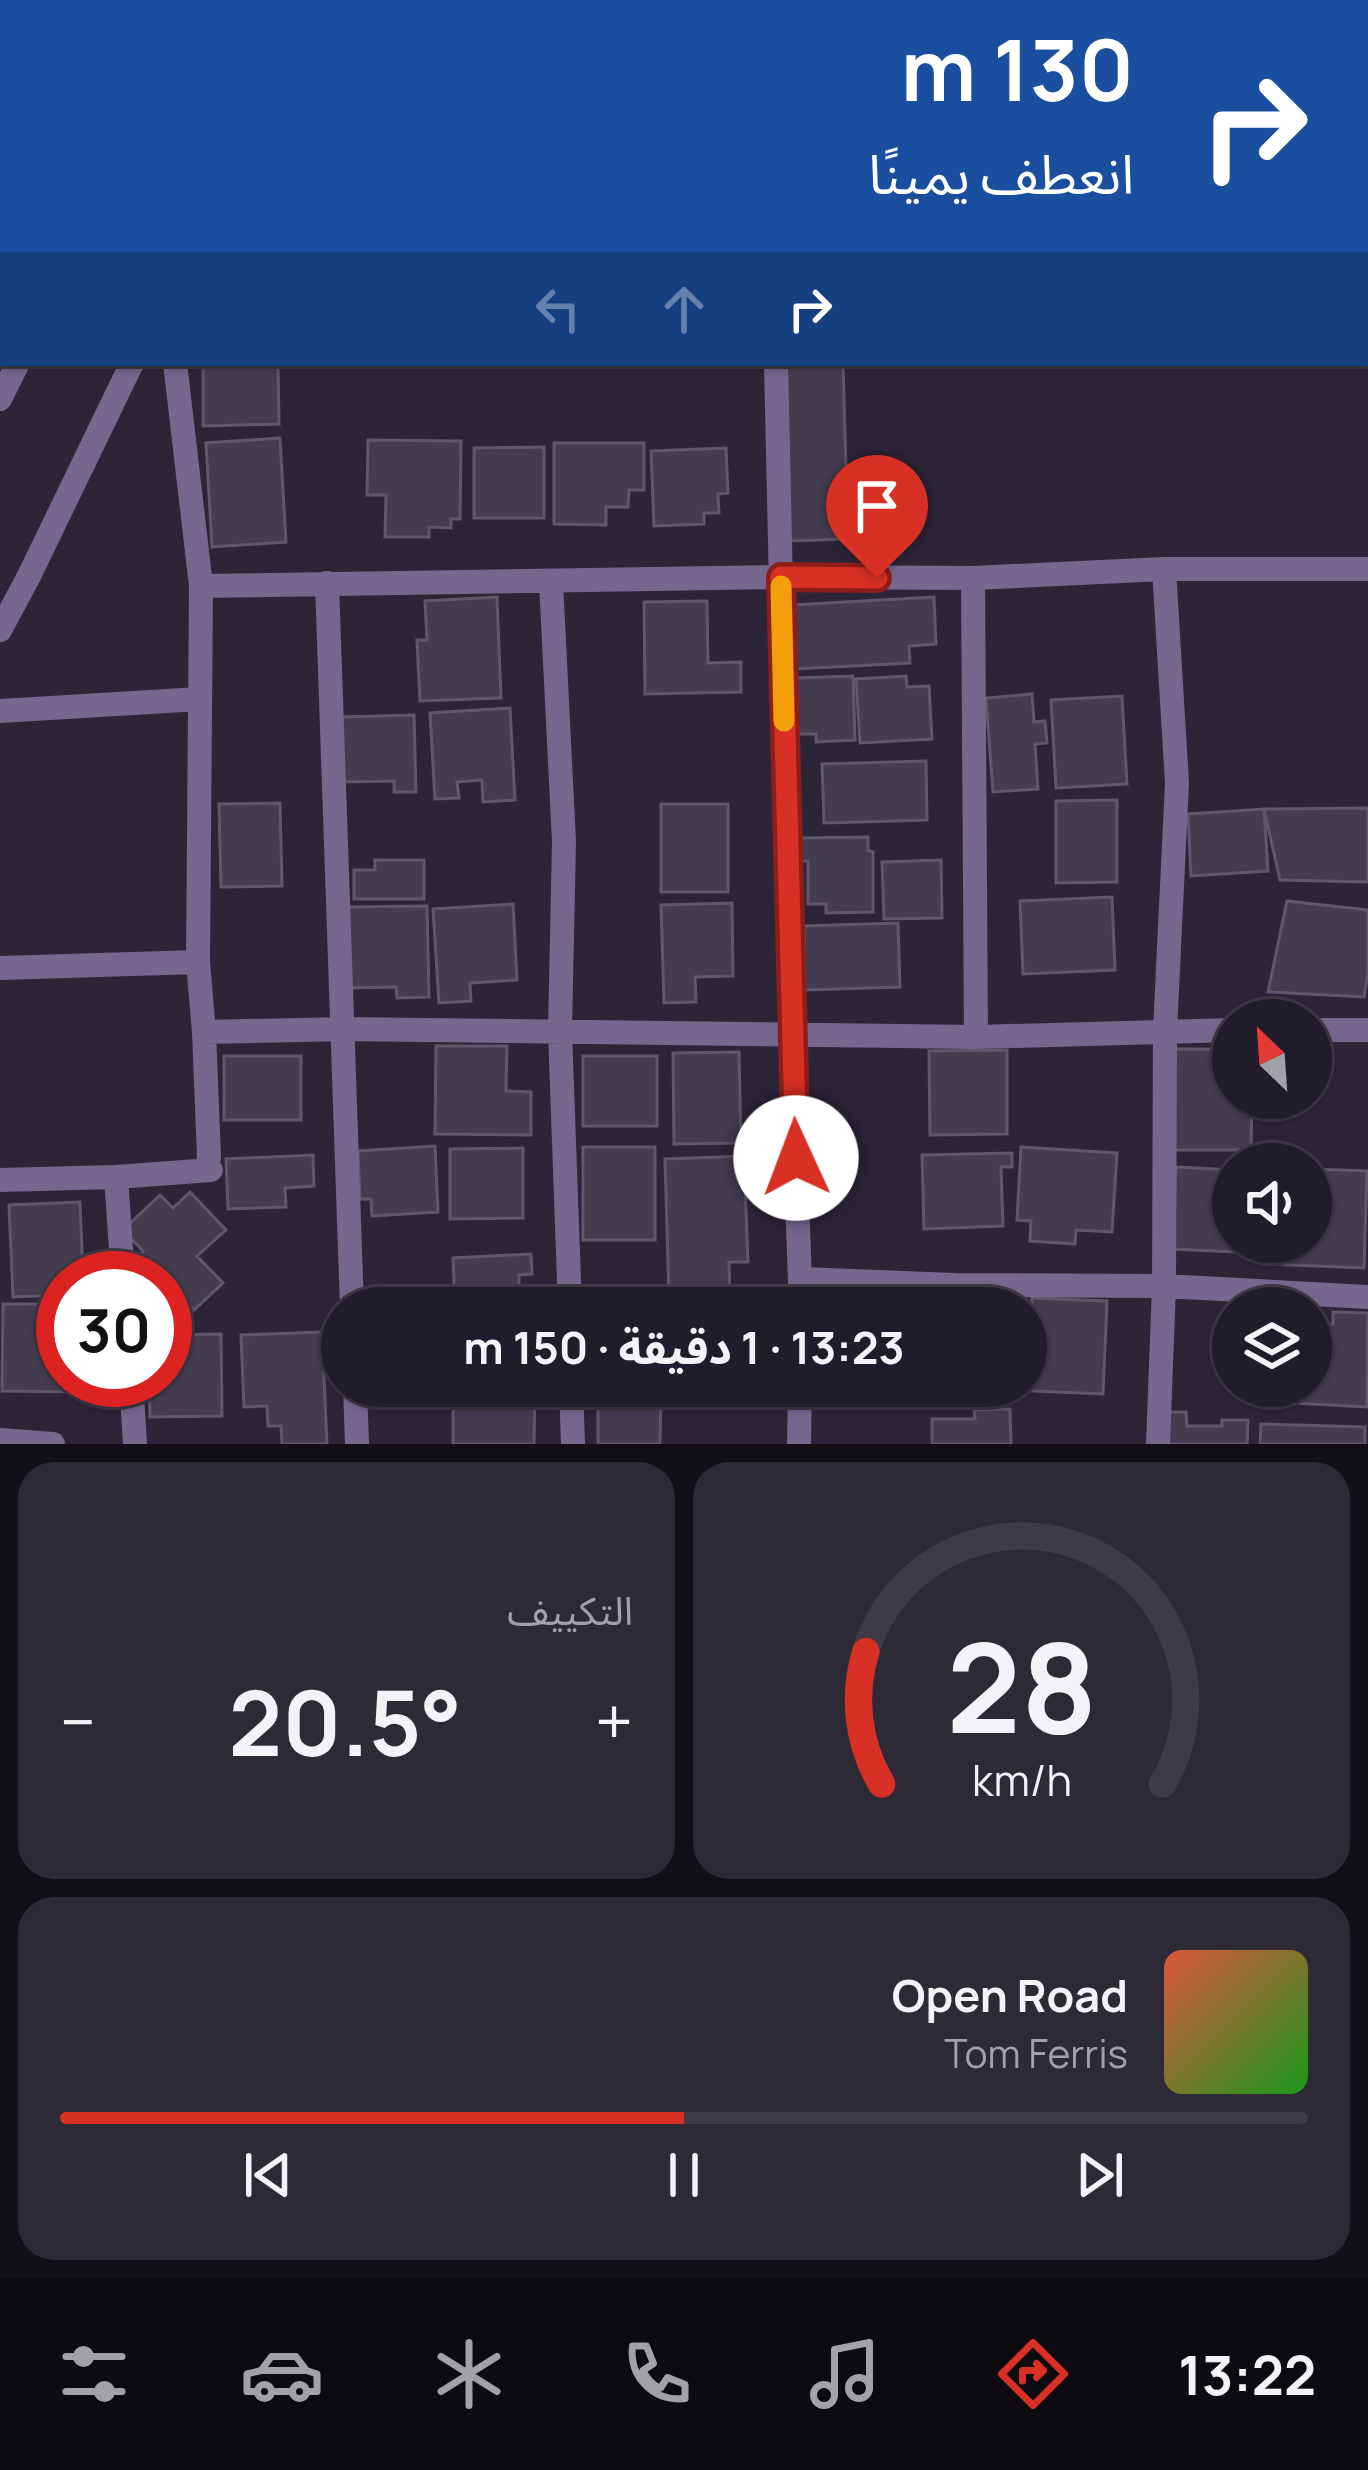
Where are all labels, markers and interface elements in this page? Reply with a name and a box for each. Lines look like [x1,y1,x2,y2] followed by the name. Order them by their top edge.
[901,11,1134,126] text: 130 m
[1176,48,1332,204] icon: right
[868,136,1134,210] text: انعطف يمينًا
[525,276,591,342] icon: left
[651,276,717,342] icon: ahead
[777,276,843,342] icon: right
[826,455,928,578] pin
[844,473,910,539] icon: arrive
[1212,999,1332,1119] north arrow
[1212,999,1332,1407] map controls
[733,1095,859,1221] position arrow
[1212,1143,1332,1263] button: sound
[36,1251,192,1407] speed limit sign: 30
[1212,1287,1332,1407] button: layers
[463,1316,905,1378] text: 13:23 · 1 دقيقة · 150 m
[507,1583,633,1637] text: التكييف
[946,1600,1097,1770] text: 28
[229,1660,462,1783] text: 20.5°
[60,1676,96,1766] text: −
[595,1676,633,1766] text: +
[972,1749,1071,1808] text: km/h
[892,1964,1128,2026] text: Open Road
[944,2026,1128,2080] text: Tom Ferris
[235,2142,301,2208] icon: previous
[651,2142,717,2208] icon: pause
[1067,2142,1133,2208] icon: next
[52,2332,136,2416] icon: filters
[240,2332,324,2416] icon: car
[427,2332,511,2416] icon: climate
[615,2332,699,2416] icon: phone
[803,2332,887,2416] icon: music
[991,2332,1075,2416] icon: directions
[1178,2337,1316,2411] text: 13:22

